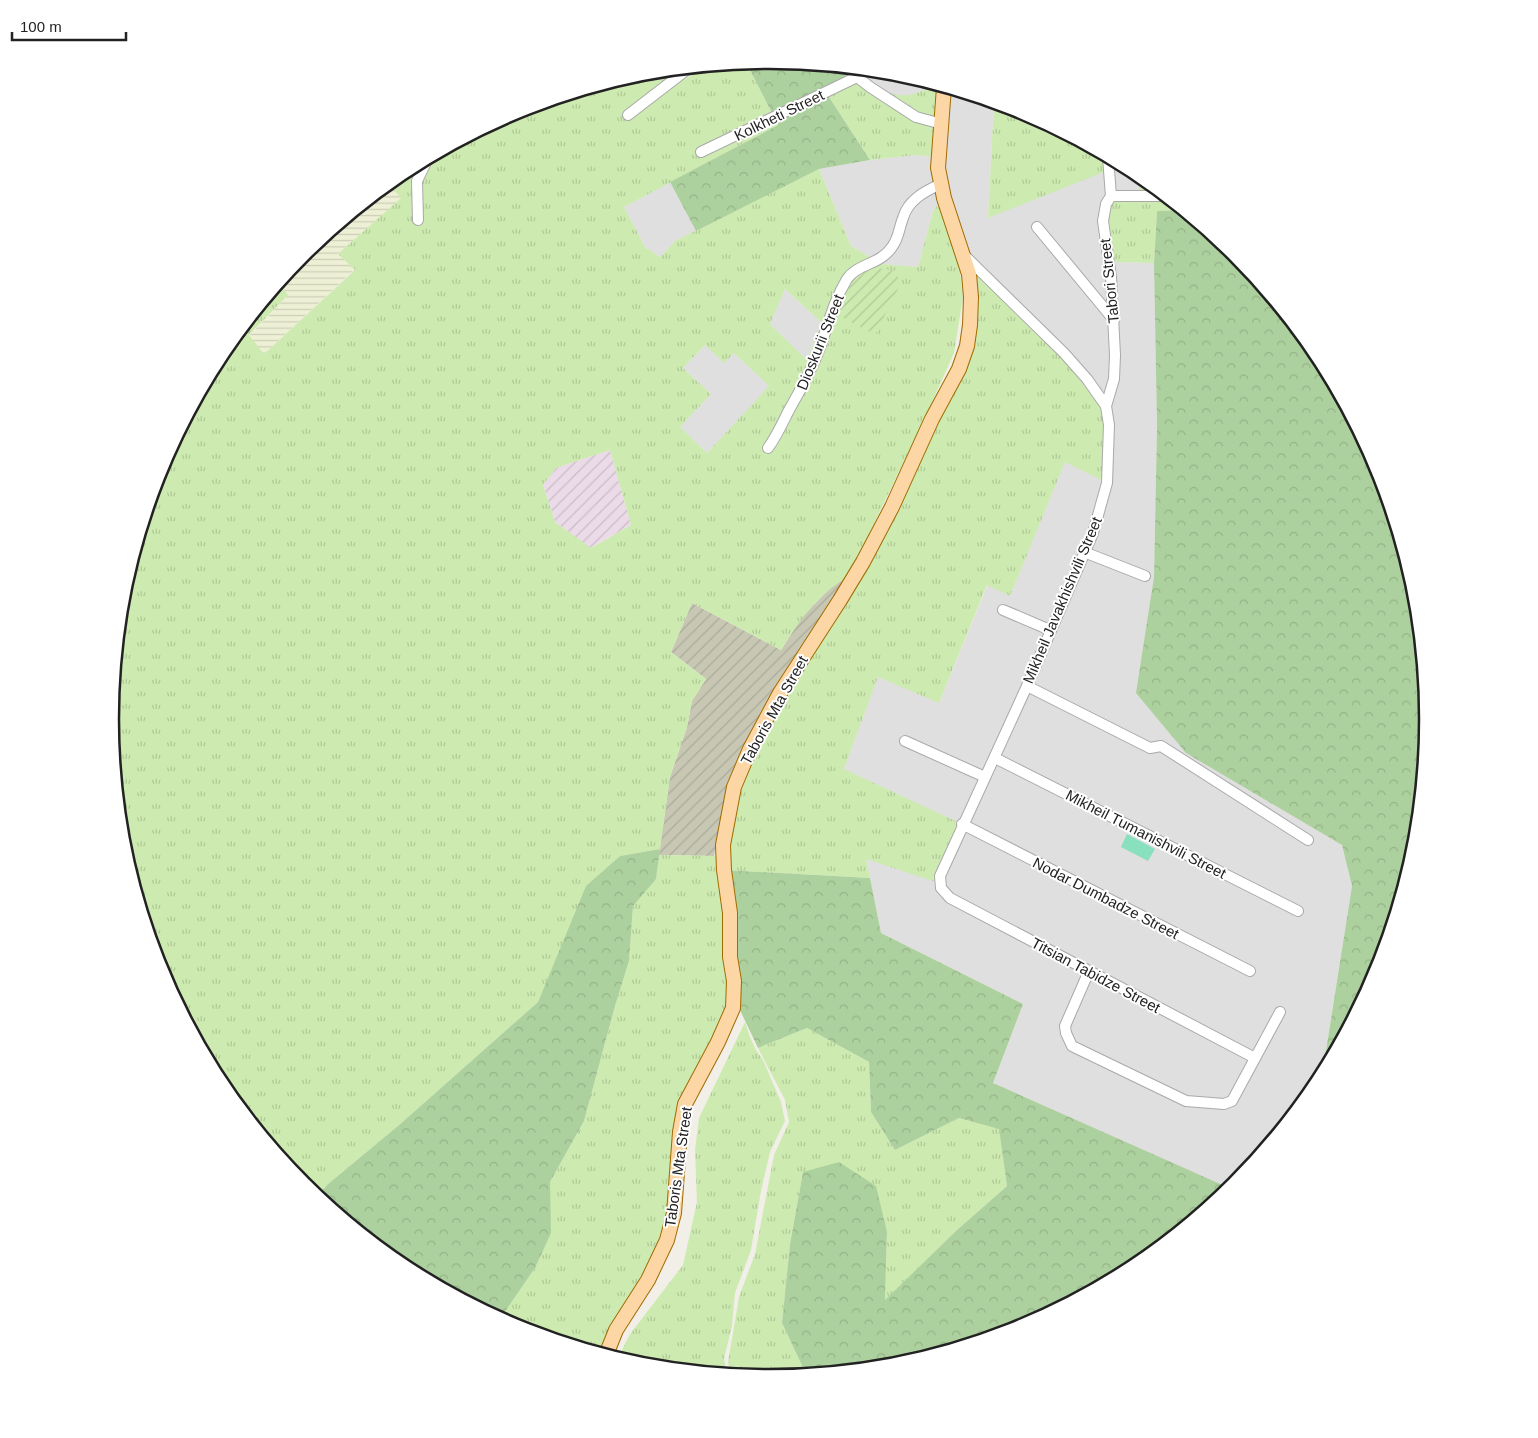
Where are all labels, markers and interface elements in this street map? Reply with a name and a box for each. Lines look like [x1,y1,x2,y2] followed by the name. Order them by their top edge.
[12,10,126,42] scale bar
[20,18,62,35] text: 100 m
[731,86,827,144] street label: Kolkheti Street
[1096,237,1122,324] street label: Tabori Street
[793,291,847,392] street label: Dioskurii Street
[1019,513,1105,686] street label: Mikheil Javakhishvili Street
[737,652,811,767] street label: Taboris Mta Street
[1063,786,1230,882] street label: Mikheil Tumanishvili Street
[1030,854,1183,943] street label: Nodar Dumbadze Street
[1029,934,1164,1017] street label: Titsian Tabidze Street
[661,1105,695,1228] street label: Taboris Mta Street

